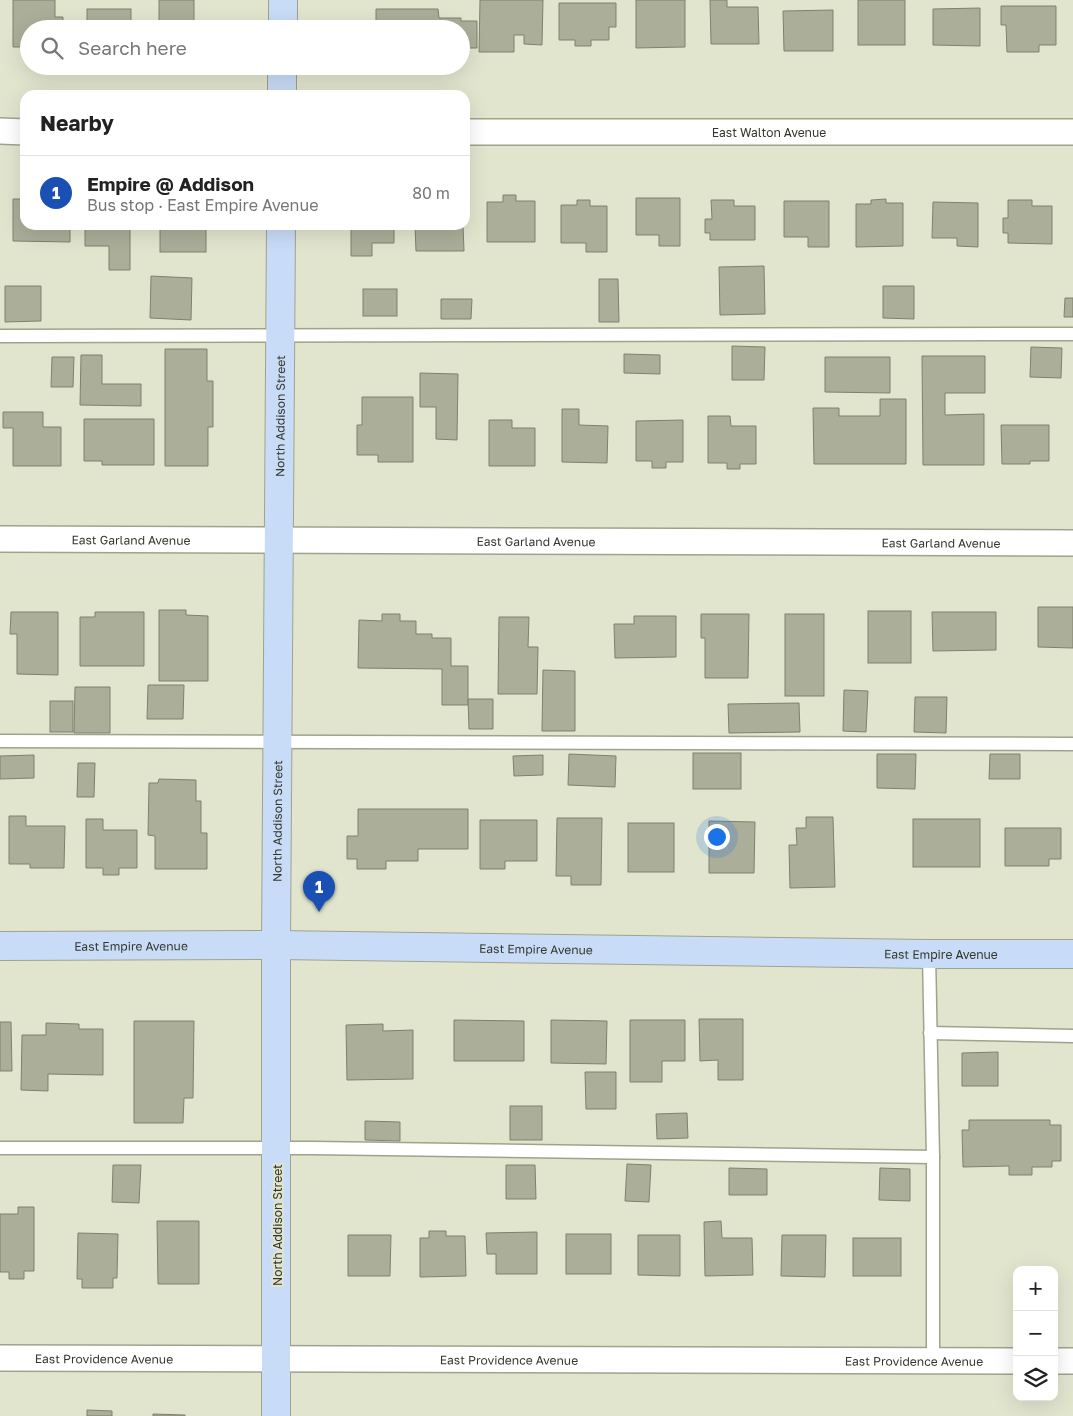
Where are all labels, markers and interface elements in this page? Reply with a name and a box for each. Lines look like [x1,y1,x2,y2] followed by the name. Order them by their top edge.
[20,20,470,75] search box
[38,34,66,62] icon: search
[78,36,187,59] text: Search here
[40,110,114,136] text: Nearby
[712,125,826,140] street label: East Walton Avenue
[87,172,254,195] text: Empire @ Addison
[52,183,60,203] text: 1
[412,183,450,203] text: 80 m
[87,195,318,215] text: Bus stop · East Empire Avenue
[272,355,288,477] street label: North Addison Street
[71,532,191,547] street label: East Garland Avenue
[476,533,596,549] street label: East Garland Avenue
[881,535,1001,550] street label: East Garland Avenue
[269,760,285,882] street label: North Addison Street
[704,824,730,850] your location
[303,871,335,912] pin: 1
[74,938,188,953] street label: East Empire Avenue
[479,940,593,957] street label: East Empire Avenue
[884,946,998,962] street label: East Empire Avenue
[270,1164,285,1286] street label: North Addison Street
[1013,1266,1058,1401] map controls
[1013,1266,1058,1311] button: +
[1013,1311,1058,1356] button: −
[35,1351,173,1366] street label: East Providence Avenue
[440,1352,578,1367] street label: East Providence Avenue
[845,1353,983,1368] street label: East Providence Avenue
[1013,1356,1058,1401] button: layers

